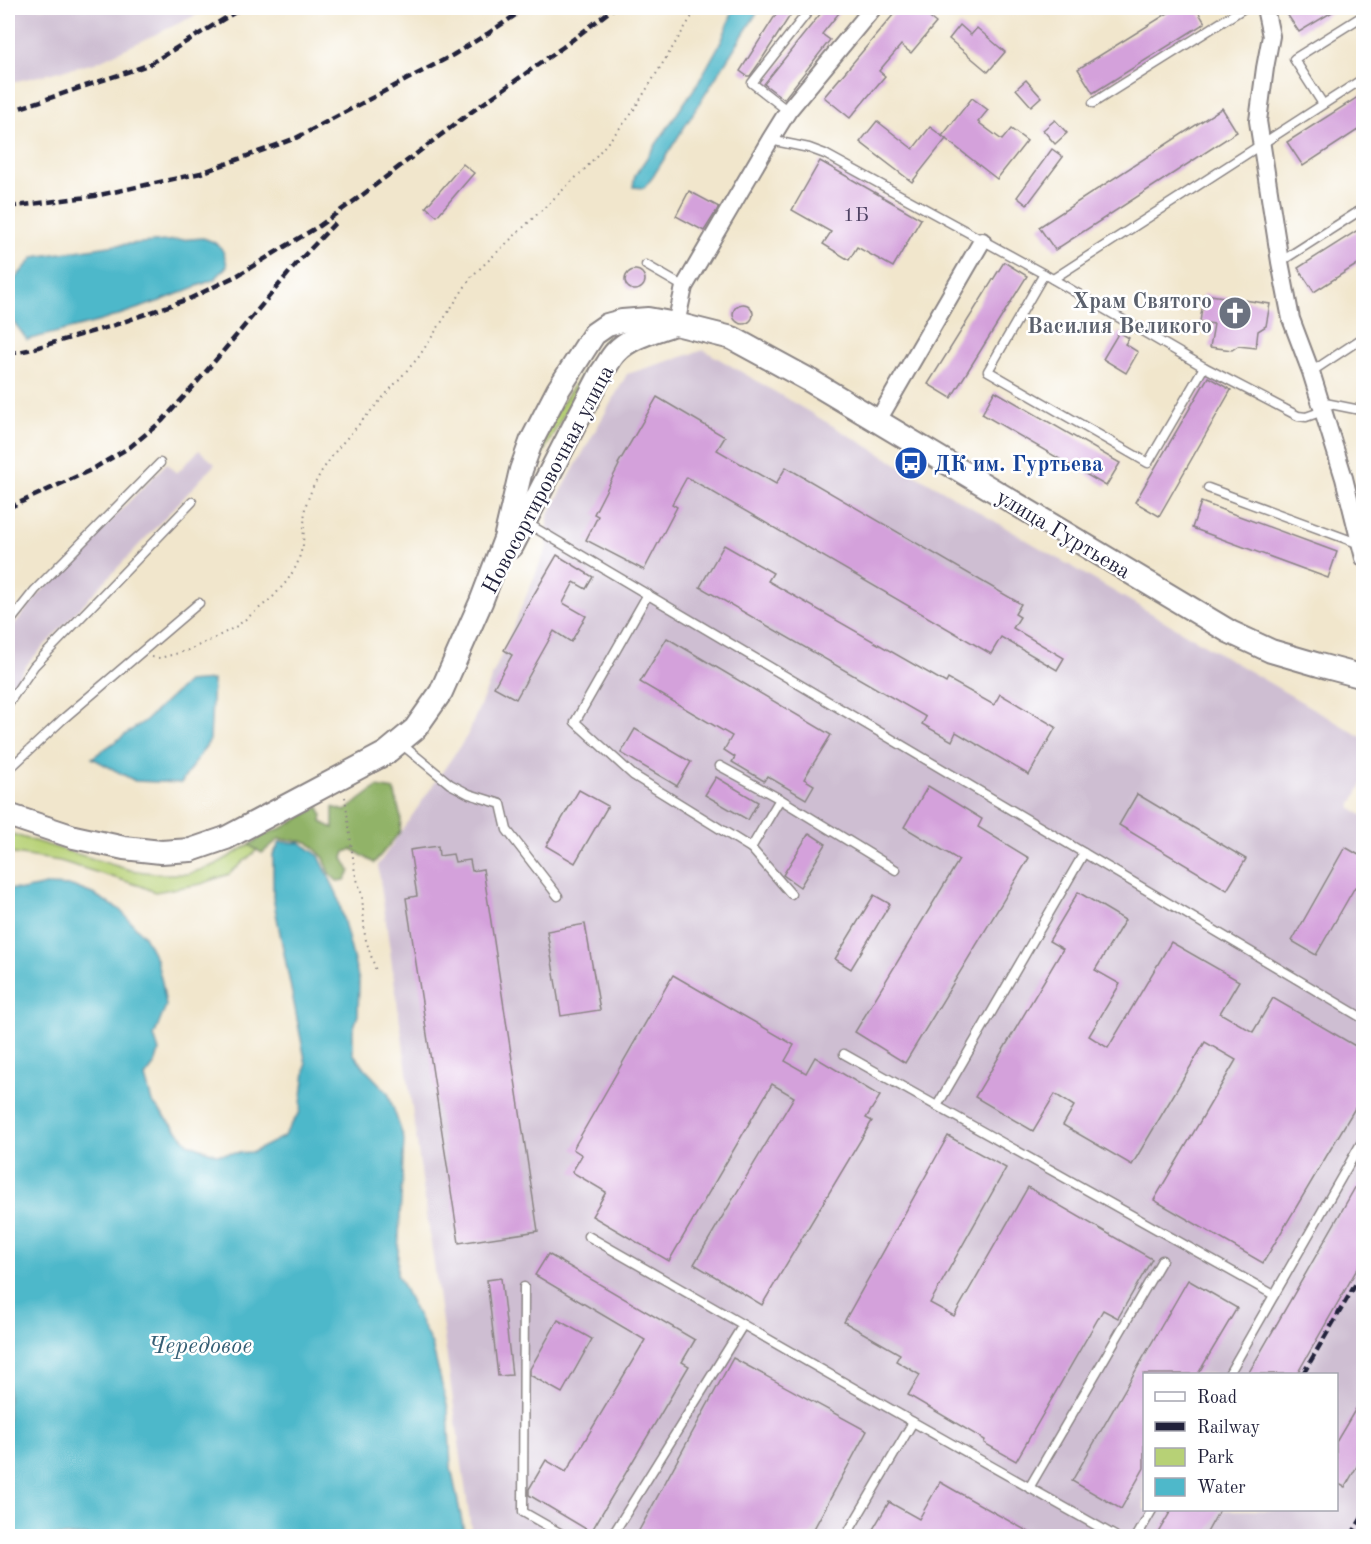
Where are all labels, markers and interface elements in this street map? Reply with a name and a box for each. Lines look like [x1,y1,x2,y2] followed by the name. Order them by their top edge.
[843,206,869,226] house number: 1Б
[1027,291,1212,338] place label: Храм Святого Василия Великого
[1217,295,1253,331] church icon: Храм Святого Василия Великого
[479,362,618,598] street label: Новосортировочная улица
[893,445,929,481] bus stop icon: ДК им. Гуртьева
[934,454,1103,476] place label: ДК им. Гуртьева
[992,486,1134,583] street label: улица Гуртьева
[148,1335,252,1359] water label: Чередовое
[1143,1373,1338,1511] legend
[1197,1389,1237,1407] text: Road
[1197,1419,1260,1437] text: Railway
[1197,1449,1234,1467] text: Park
[1197,1479,1246,1497] text: Water

